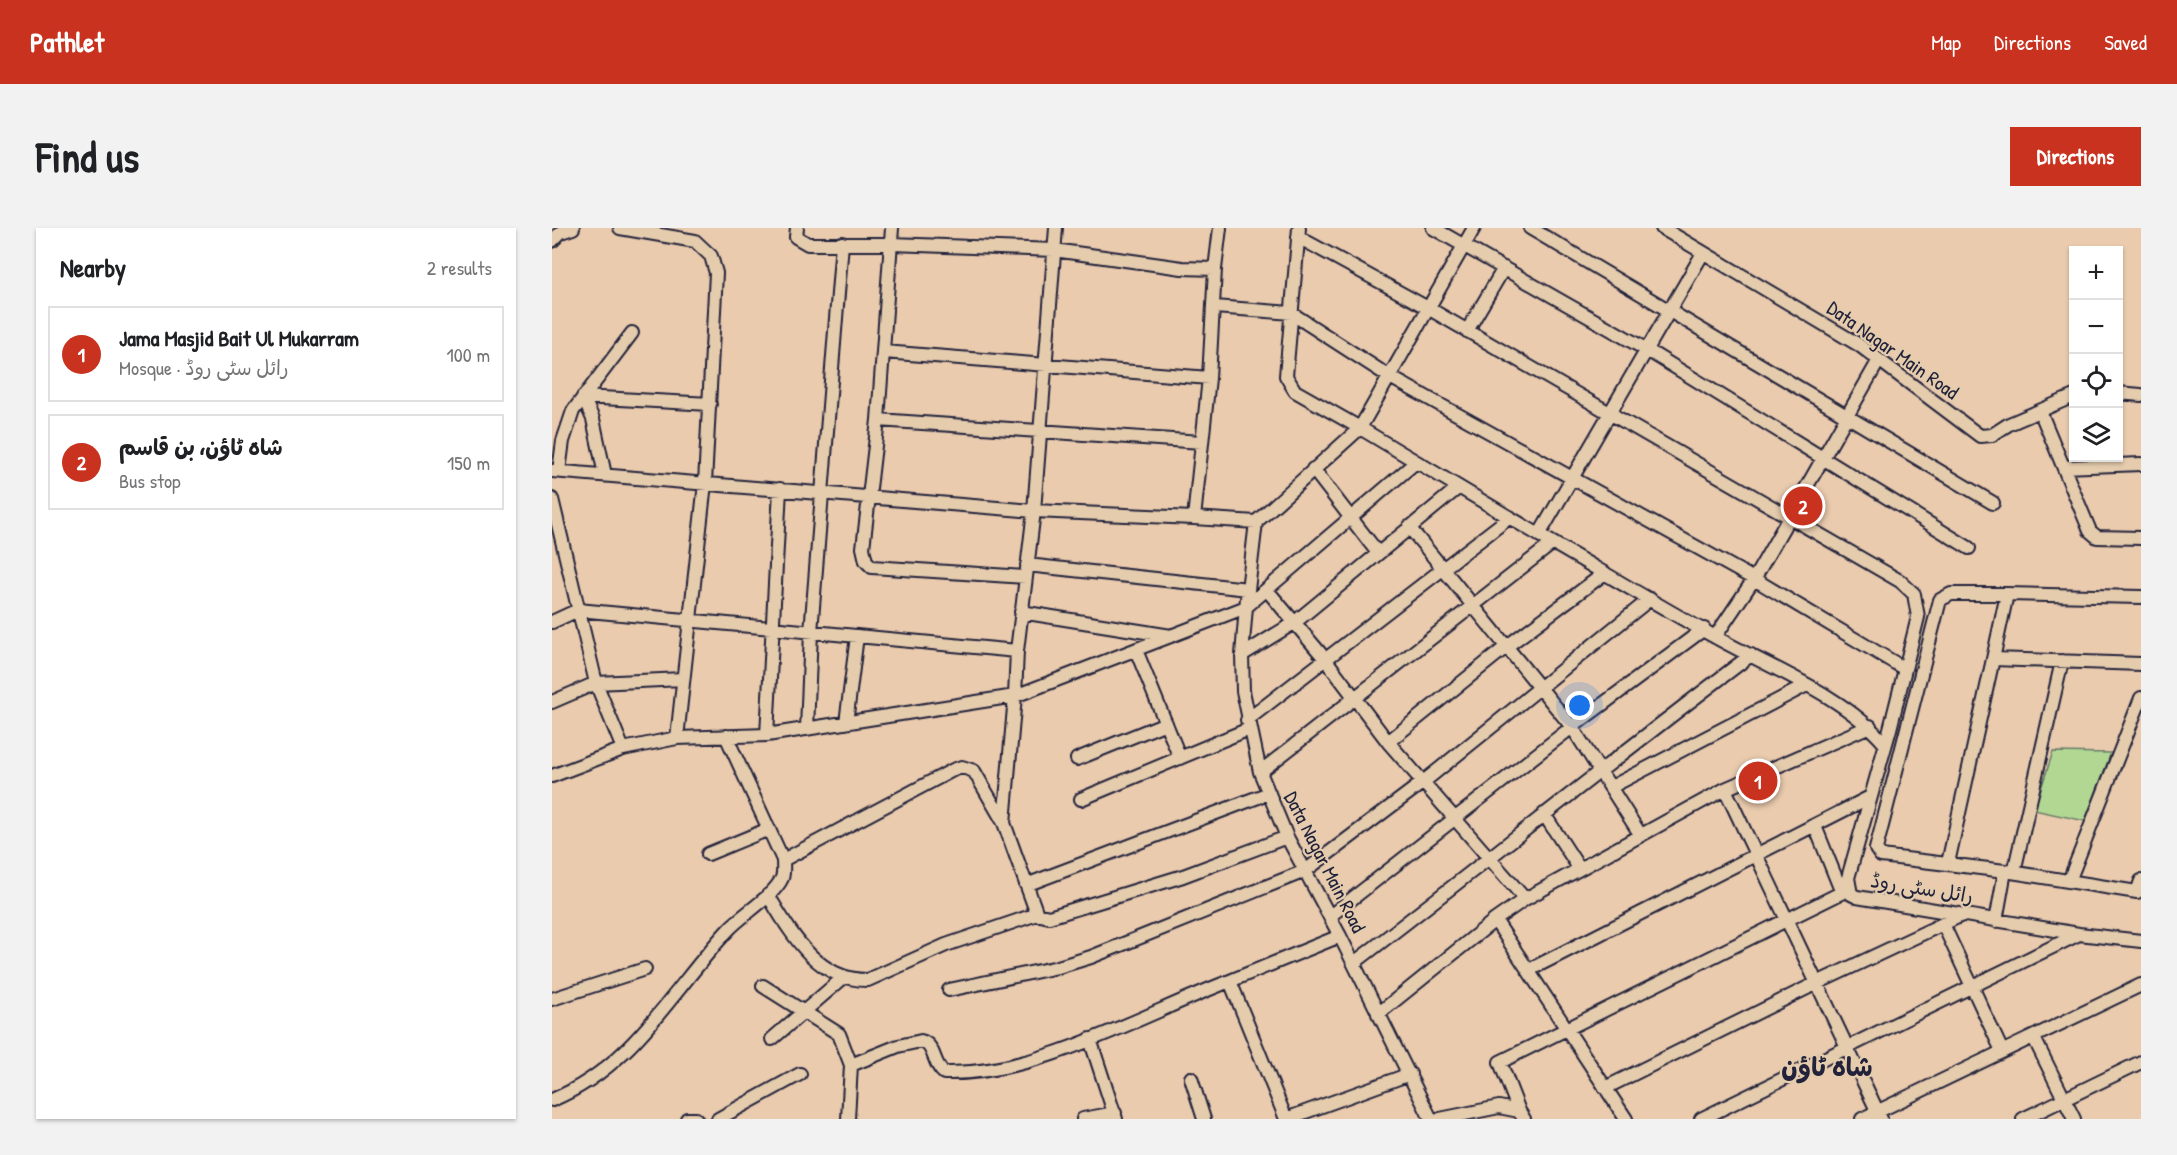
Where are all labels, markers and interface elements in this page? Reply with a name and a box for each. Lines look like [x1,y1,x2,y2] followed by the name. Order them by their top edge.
[30,23,104,61] text: Pathlet
[1931,28,1961,57] text: Map
[1994,28,2071,57] text: Directions
[2104,28,2147,57] text: Saved
[2010,127,2141,186] button: Directions
[36,128,139,185] text: Find us
[2069,246,2123,462] map controls
[2069,246,2123,300] button: +
[60,250,126,285] text: Nearby
[427,254,492,281] text: 2 results
[1822,294,1965,405] street label: Data Nagar Main Road
[2069,300,2123,354] button: −
[119,323,359,353] text: Jama Masjid Bait Ul Mukarram
[78,341,85,368] text: 1
[447,341,490,368] text: 100 m
[119,354,289,381] text: Mosque · رائل سٹی روڈ
[2069,354,2123,408] button: locate
[2069,408,2123,462] button: layers
[119,432,283,462] text: شاہ ٹاؤن، بن قاسم
[77,449,86,476] text: 2
[447,449,490,476] text: 150 m
[119,467,181,494] text: Bus stop
[1784,484,1822,528] pin: 2
[1565,691,1594,720] your location
[1738,758,1778,804] pin: 1
[1278,787,1373,937] street label: Data Nagar Main Road
[1869,866,1975,909] street label: رائل سٹی روڈ
[1781,1049,1873,1084] district label: شاہ ٹاؤن

